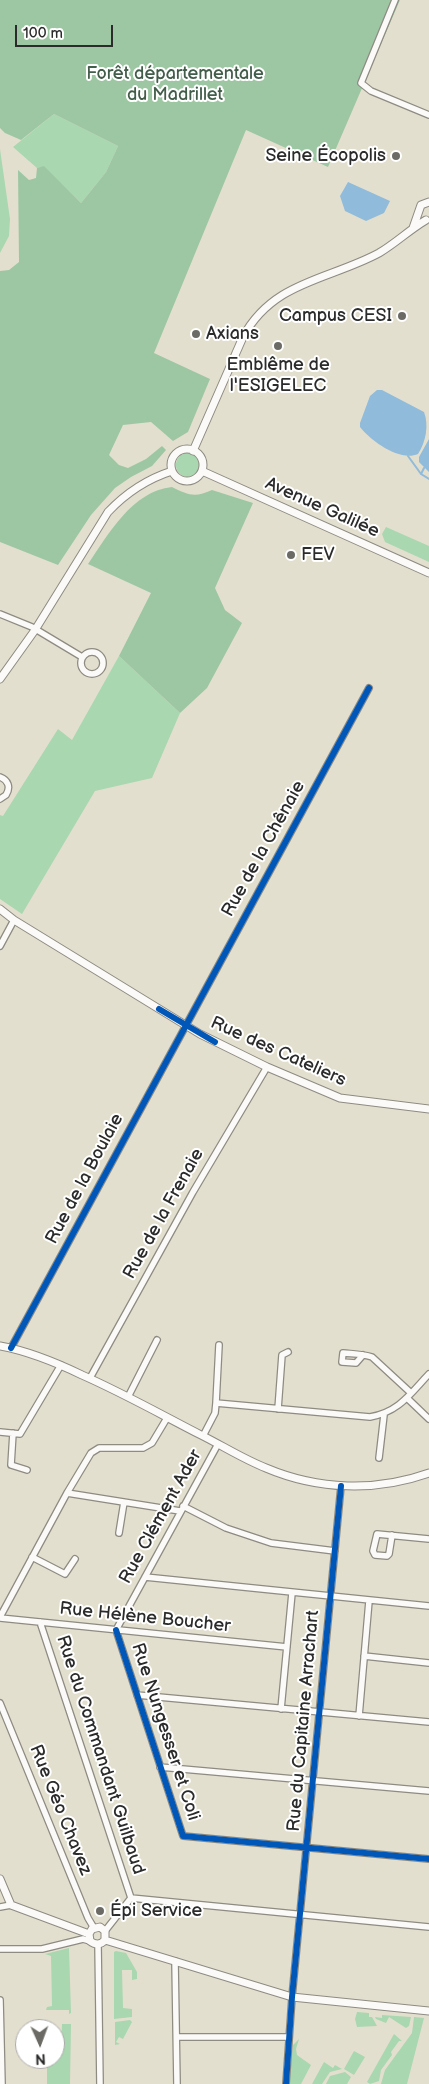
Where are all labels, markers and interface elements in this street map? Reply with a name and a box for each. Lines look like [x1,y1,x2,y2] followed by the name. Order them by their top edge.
[18,15,115,47] scale bar
[23,24,63,43] text: 100 m
[86,63,264,106] park label: Forêt départementale du Madrillet
[265,145,386,167] place label: Seine Écopolis
[390,150,402,162] marker: Seine Écopolis
[279,305,392,327] place label: Campus CESI
[396,310,408,322] marker: Campus CESI
[206,323,259,345] place label: Axians
[190,328,202,340] marker: Axians
[272,340,284,352] marker: Emblême de l'ESIGELEC
[226,354,330,396] place label: Emblême de l'ESIGELEC
[262,473,382,543] street label: Avenue Galilée
[301,544,335,566] place label: FEV
[285,549,297,561] marker: FEV
[218,777,310,921] street label: Rue de la Chênaie
[207,1012,349,1092] street label: Rue des Cateliers
[42,1110,128,1248] street label: Rue de la Boulaie
[119,1145,209,1283] street label: Rue de la Frenaie
[115,1446,207,1588] street label: Rue Clément Ader
[58,1598,232,1638] street label: Rue Hélène Boucher
[284,1609,324,1833] street label: Rue du Capitaine Arrachart
[51,1633,149,1877] street label: Rue du Commandant Guilbaud
[126,1641,204,1823] street label: Rue Nungesser et Coli
[24,1742,96,1878] street label: Rue Géo Chavez
[110,1900,202,1922] place label: Épi Service
[94,1905,106,1917] marker: Épi Service
[15,2019,65,2069] north arrow
[35,2050,46,2067] text: N

